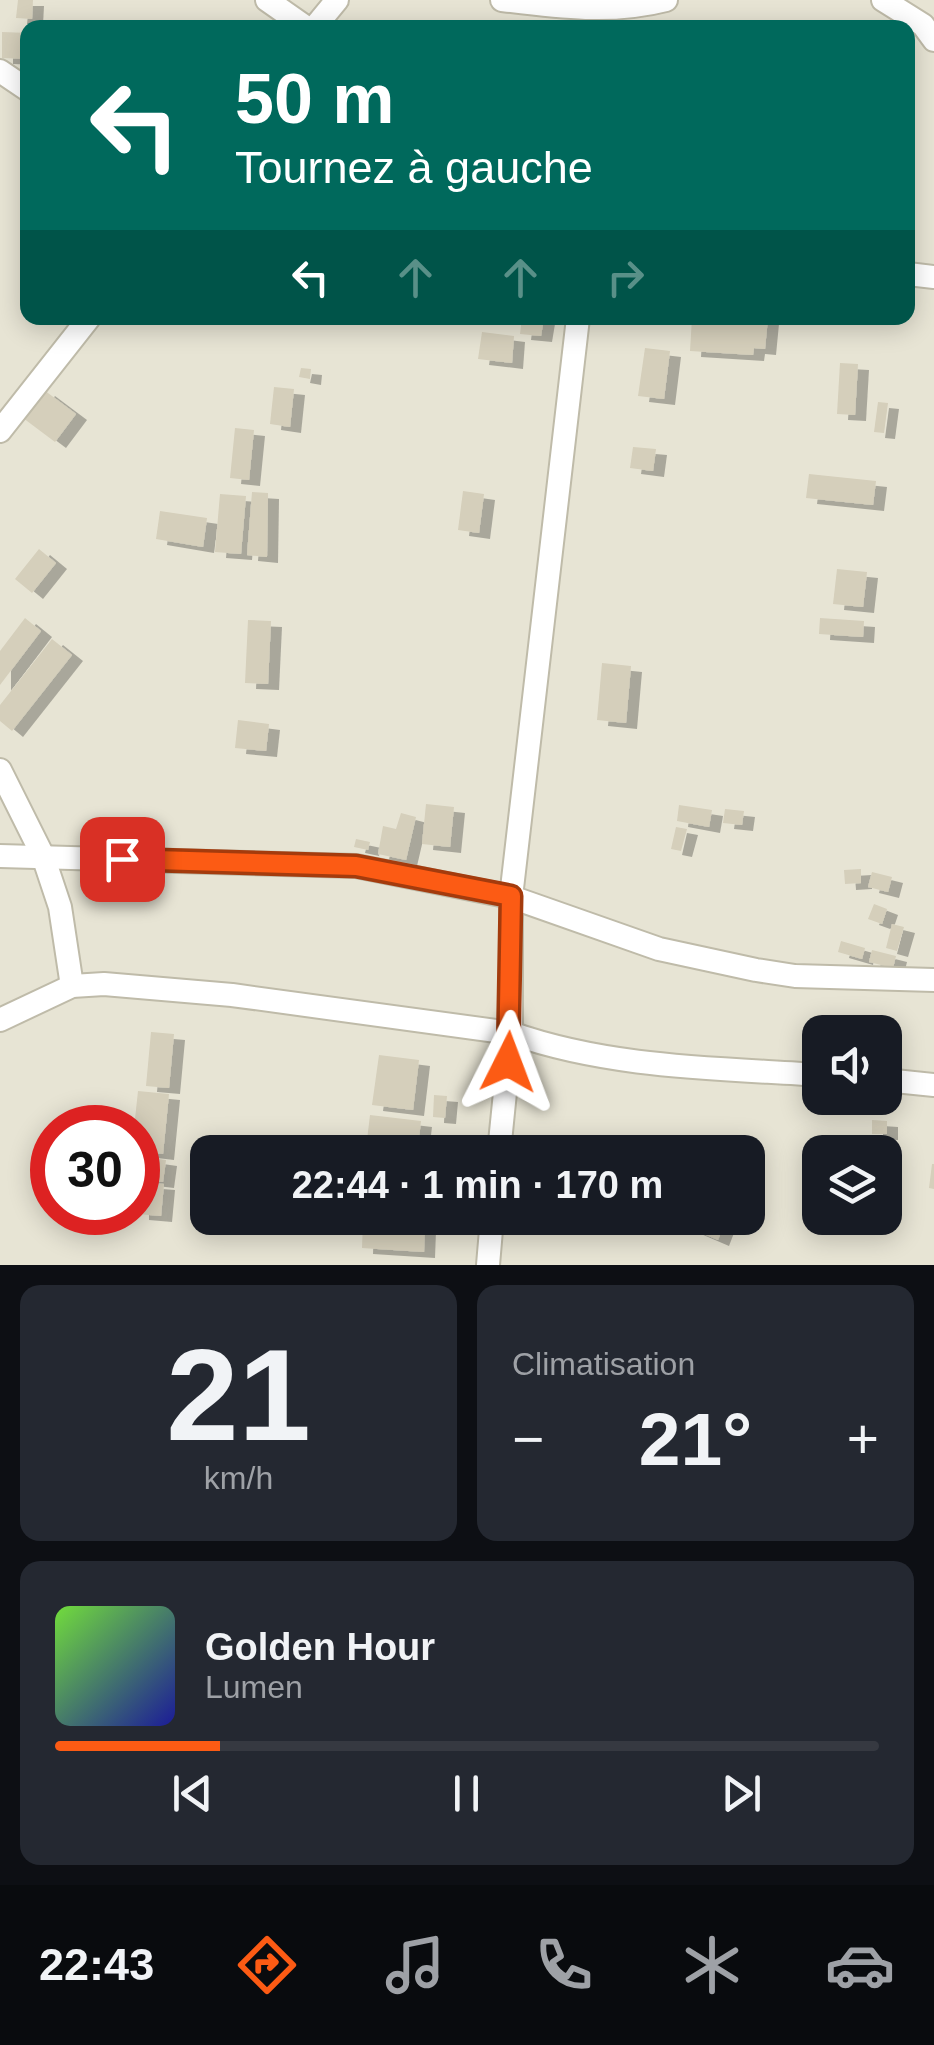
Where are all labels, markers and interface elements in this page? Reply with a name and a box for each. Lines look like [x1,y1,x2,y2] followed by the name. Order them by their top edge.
[70,60,200,190] icon: left
[235,60,395,138] text: 50 m
[235,142,593,193] text: Tournez à gauche
[283,250,338,305] icon: left
[388,250,443,305] icon: ahead
[493,250,548,305] icon: ahead
[598,250,653,305] icon: right
[80,817,165,902] pin
[95,832,150,887] icon: arrive
[456,1010,560,1114] position arrow
[802,1015,902,1235] map controls
[802,1015,902,1115] button: sound
[30,1105,160,1235] speed limit sign: 30
[802,1135,902,1235] button: layers
[292,1164,663,1206] text: 22:44 · 1 min · 170 m
[166,1322,311,1468] text: 21
[512,1346,695,1382] text: Climatisation
[639,1397,752,1481] text: 21°
[512,1408,544,1470] text: −
[847,1408,879,1470] text: +
[204,1460,273,1496] text: km/h
[205,1626,435,1668] text: Golden Hour
[205,1669,303,1705] text: Lumen
[165,1766,220,1821] icon: previous
[439,1766,494,1821] icon: pause
[714,1766,769,1821] icon: next
[232,1930,302,2000] icon: directions
[380,1930,450,2000] icon: music
[529,1930,599,2000] icon: phone
[677,1930,747,2000] icon: climate
[825,1930,895,2000] icon: car
[39,1939,154,1990] text: 22:43

